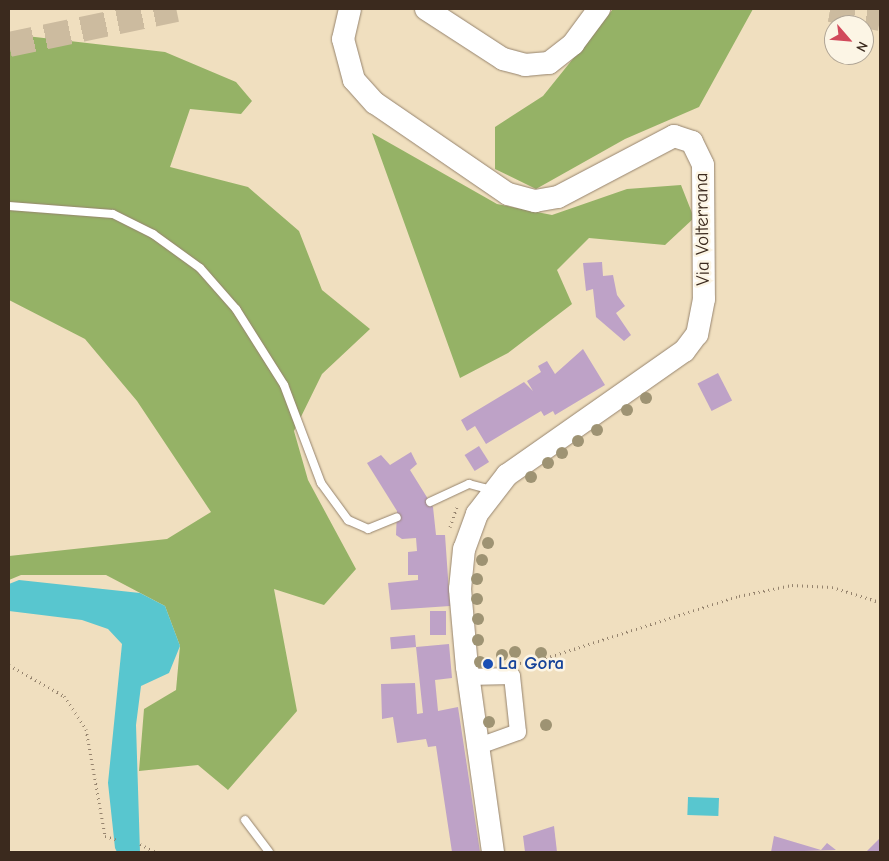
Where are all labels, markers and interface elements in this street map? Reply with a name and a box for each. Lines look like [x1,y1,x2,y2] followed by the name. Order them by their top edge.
[824,15,874,65] north arrow
[852,39,872,55] text: N
[691,172,715,286] street label: Via Volterrana
[498,653,564,675] place label: La Gora
[482,658,494,670] marker: La Gora

